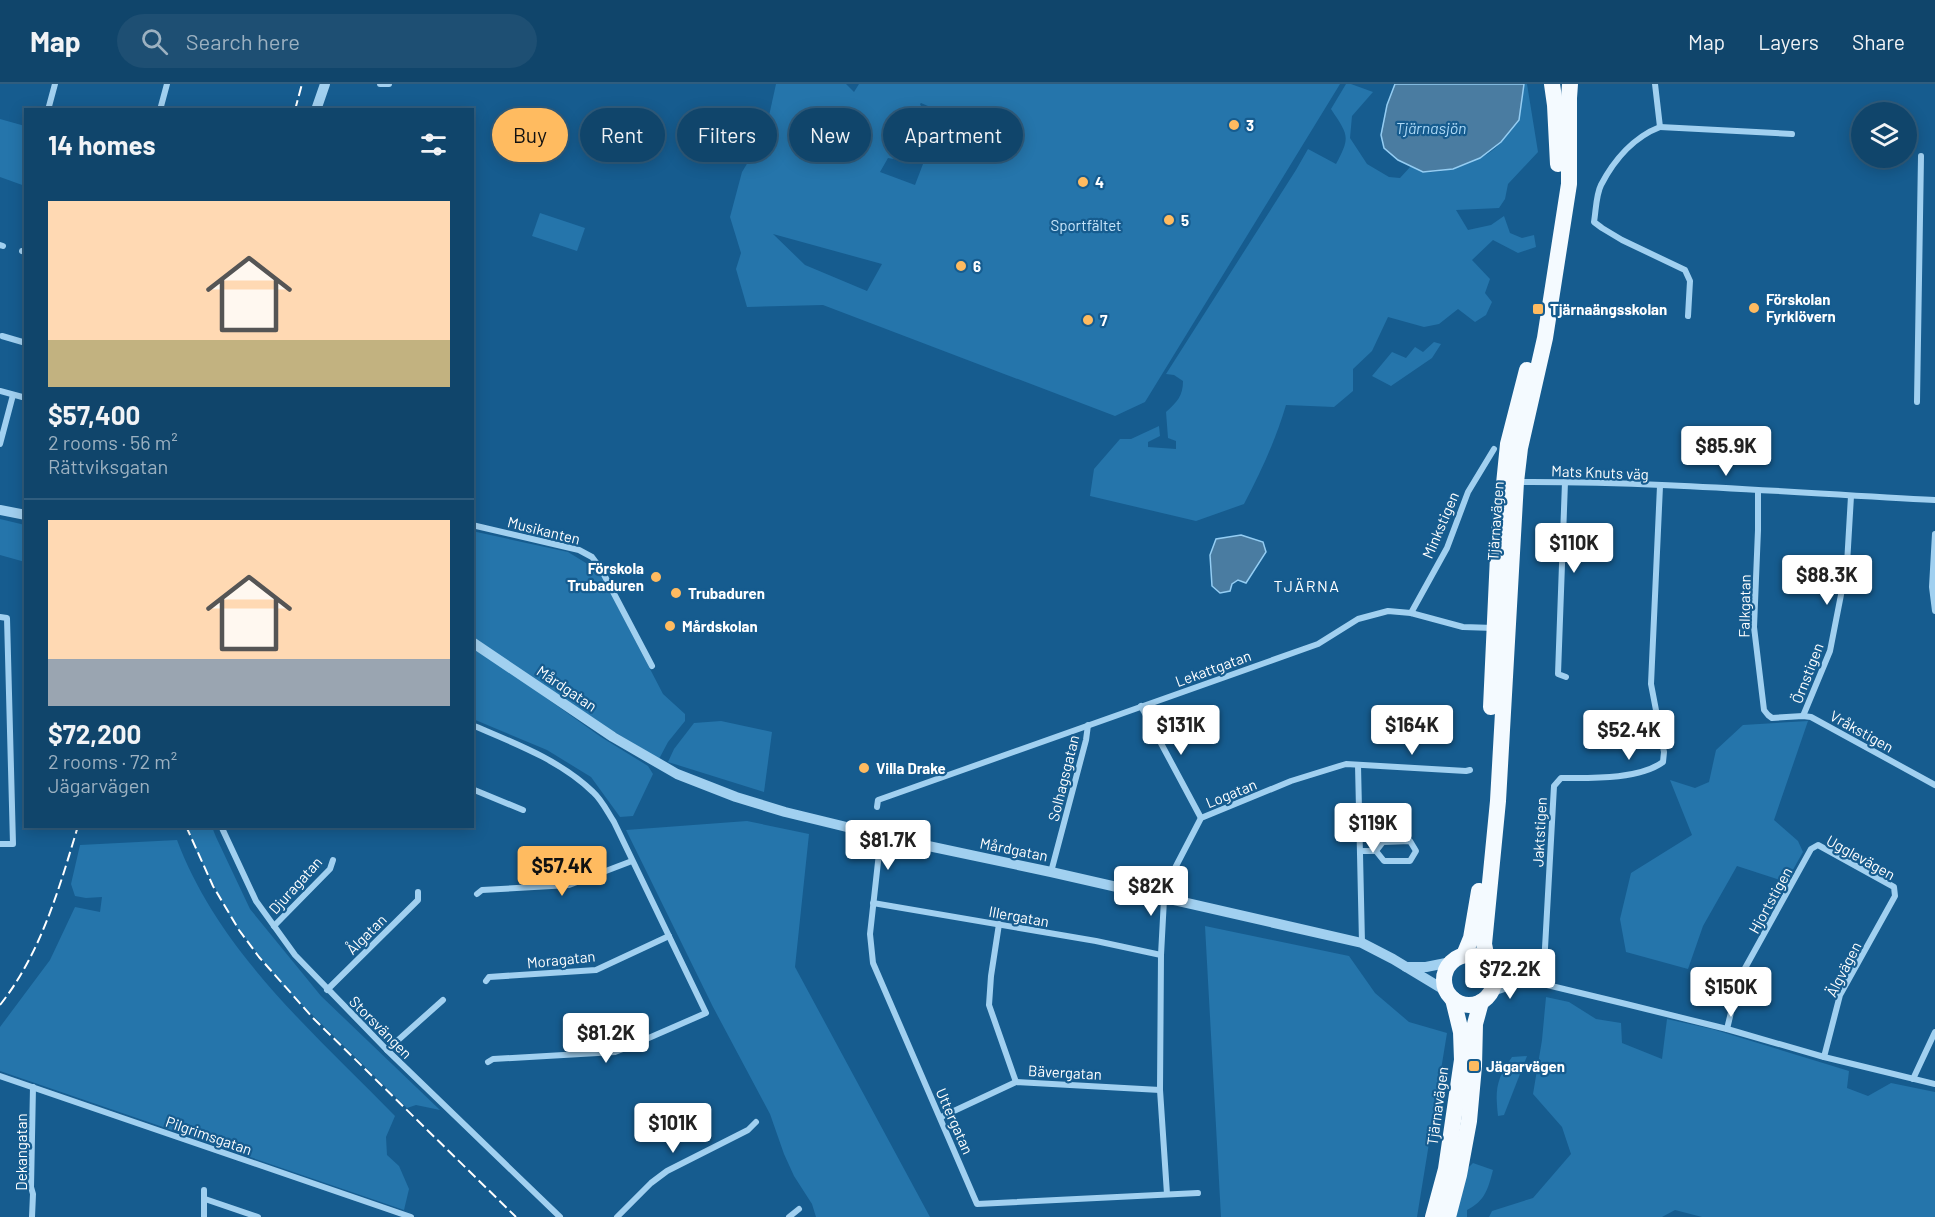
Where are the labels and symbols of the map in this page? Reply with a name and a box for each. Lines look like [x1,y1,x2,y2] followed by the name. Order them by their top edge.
[1246,116,1254,134] place label: 3
[1227,118,1241,132] marker: 3
[1395,118,1467,137] water label: Tjärnasjön
[1095,173,1104,191] place label: 4
[1076,175,1090,189] marker: 4
[1181,211,1189,229] place label: 5
[1162,213,1176,227] marker: 5
[1051,216,1122,234] park label: Sportfältet
[973,257,981,275] place label: 6
[954,259,968,273] marker: 6
[1766,290,1836,325] place label: Förskolan Fyrklövern
[1550,300,1667,318] place label: Tjärnaängsskolan
[1747,301,1761,315] marker: Förskolan Fyrklövern
[1531,302,1545,316] marker: Tjärnaängsskolan
[1100,311,1108,329] place label: 7
[1081,313,1095,327] marker: 7
[1677,426,1775,477] pin: $85.9K
[1551,461,1649,483] street label: Mats Knuts väg
[1483,481,1507,561] street label: Tjärnavägen
[1418,489,1462,561] street label: Minkstigen
[506,512,582,548] street label: Musikanten
[1532,523,1616,574] pin: $110K
[1778,555,1876,606] pin: $88.3K
[567,559,644,594] place label: Förskola Trubaduren
[649,570,663,584] marker: Förskola Trubaduren
[1734,574,1754,638] street label: Falkgatan
[1274,576,1340,595] district label: TJÄRNA
[688,584,765,602] place label: Trubaduren
[669,586,683,600] marker: Trubaduren
[682,617,758,635] place label: Mårdskolan
[663,619,677,633] marker: Mårdskolan
[1787,640,1827,706] street label: Örnstigen
[1173,646,1253,690] street label: Lekattgatan
[533,661,601,715] street label: Mårdgatan
[1139,705,1223,756] pin: $131K
[1370,705,1454,756] pin: $164K
[1827,706,1897,756] street label: Vråkstigen
[1580,710,1678,761] pin: $52.4K
[1044,733,1082,823] street label: Solhagsgatan
[876,759,946,777] place label: Villa Drake
[857,761,871,775] marker: Villa Drake
[1203,775,1259,811] street label: Logatan
[1528,797,1550,867] street label: Jaktstigen
[1331,803,1415,854] pin: $119K
[839,820,937,871] pin: $81.7K
[1824,831,1898,883] street label: Ugglevägen
[979,834,1049,864] street label: Mårdgatan
[513,846,611,897] pin: $57.4K
[265,853,325,917] street label: Djuragatan
[1744,864,1796,936] street label: Hjortstigen
[1115,866,1187,917] pin: $82K
[987,902,1051,930] street label: Illergatan
[341,909,390,958] street label: Ålgatan
[1822,938,1864,1000] street label: Älgvägen
[526,946,596,972] street label: Moragatan
[1461,949,1559,1000] pin: $72.2K
[1689,967,1773,1018] pin: $150K
[346,992,416,1062] street label: Storsvängen
[557,1013,655,1064] pin: $81.2K
[1486,1057,1565,1075] place label: Jägarvägen
[1467,1059,1481,1073] marker: Jägarvägen
[1028,1061,1102,1083] street label: Bävergatan
[1423,1065,1451,1147] street label: Tjärnavägen
[932,1085,978,1157] street label: Uttergatan
[631,1103,715,1154] pin: $101K
[164,1112,254,1158] street label: Pilgrimsgatan
[12,1113,30,1191] street label: Dekangatan

